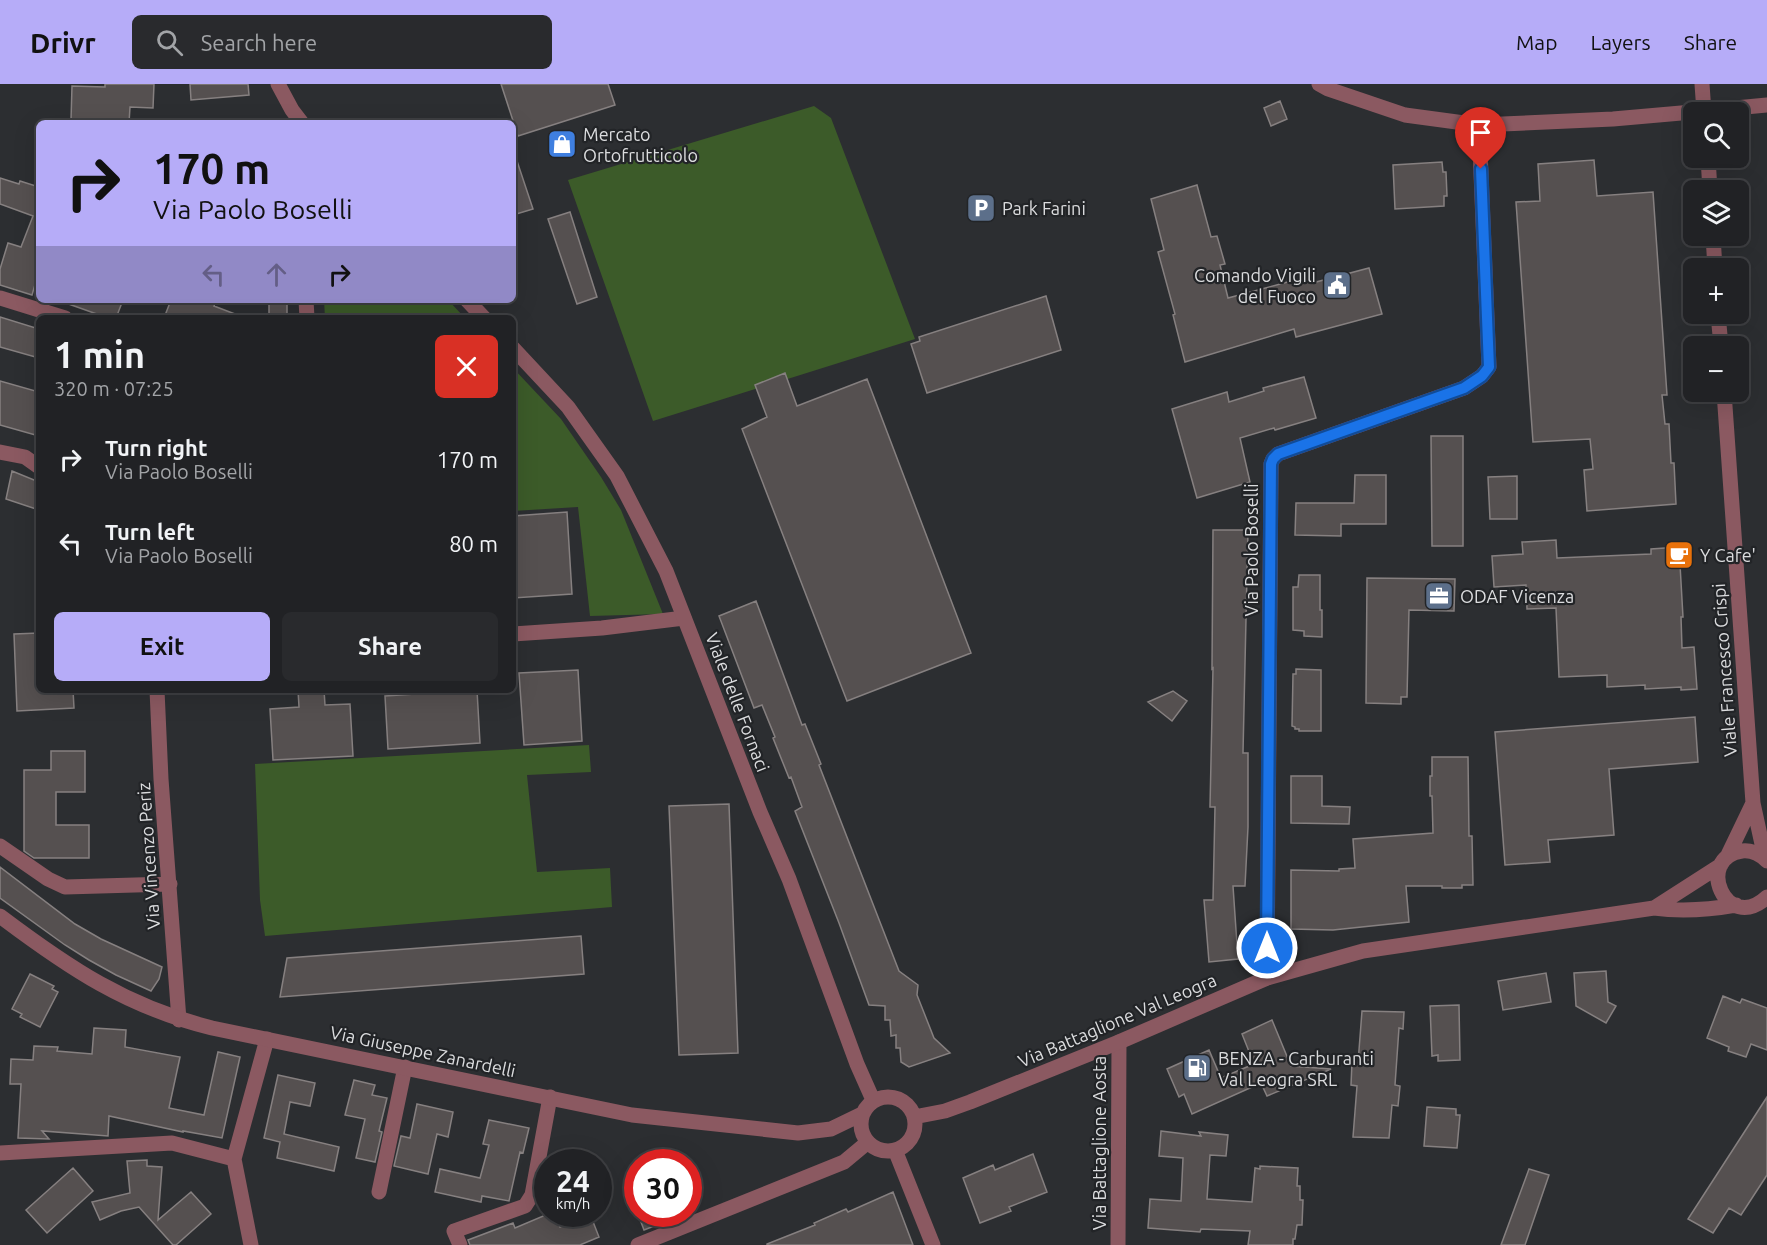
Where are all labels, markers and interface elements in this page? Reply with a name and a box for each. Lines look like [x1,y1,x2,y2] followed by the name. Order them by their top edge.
[132,15,552,69] search box
[153,26,186,59] icon: search
[30,27,96,58] text: Drivr
[201,30,317,55] text: Search here
[1516,30,1557,54] text: Map
[1590,30,1651,54] text: Layers
[1684,30,1737,54] text: Share
[1683,102,1749,402] map controls
[1683,102,1749,168] button: search
[1455,107,1506,169] pin
[1464,116,1497,149] icon: arrive
[583,124,698,165] place label: Mercato Ortofrutticolo
[546,128,578,160] shop icon: Mercato Ortofrutticolo
[54,144,132,222] icon: right
[153,145,270,192] text: 170 m
[1683,180,1749,246] button: layers
[965,192,997,224] parking icon: Park Farini
[153,194,353,224] text: Via Paolo Boselli
[1002,198,1086,218] place label: Park Farini
[197,258,230,291] icon: left
[260,258,293,291] icon: ahead
[323,258,356,291] icon: right
[1683,258,1749,324] button: +
[1194,265,1316,306] place label: Comando Vigili del Fuoco
[1321,269,1353,301] public building icon: Comando Vigili del Fuoco
[54,334,145,375] text: 1 min
[435,335,498,398] button: close
[1683,336,1749,402] button: −
[54,377,174,400] text: 320 m · 07:25
[105,435,207,460] text: Turn right
[54,443,87,476] icon: right
[437,447,498,472] text: 170 m
[105,460,253,483] text: Via Paolo Boselli
[1241,483,1261,617] street label: Via Paolo Boselli
[105,519,195,544] text: Turn left
[54,527,87,560] icon: left
[449,531,498,556] text: 80 m
[1663,539,1695,571] cafe icon: Y Cafe'
[105,544,253,567] text: Via Paolo Boselli
[1700,545,1756,565] place label: Y Cafe'
[1423,580,1455,612] office icon: ODAF Vicenza
[1708,583,1740,757] street label: Viale Francesco Crispi
[1460,586,1574,606] place label: ODAF Vicenza
[54,612,270,681] button: Exit
[282,612,498,681] button: Share
[702,630,774,774] street label: Viale delle Fornaci
[133,782,163,930] street label: Via Vincenzo Periz
[1235,916,1299,980] position arrow
[1015,969,1219,1071] street label: Via Battaglione Val Leogra
[328,1022,518,1080] street label: Via Giuseppe Zanardelli
[1218,1048,1374,1089] place label: BENZA - Carburanti Val Leogra SRL
[1181,1052,1213,1084] fuel station icon: BENZA - Carburanti Val Leogra SRL
[1089,1056,1109,1230] street label: Via Battaglione Aosta
[624,1149,702,1227] speed limit sign: 30
[556,1164,590,1198] text: 24
[556,1195,590,1212] text: km/h

